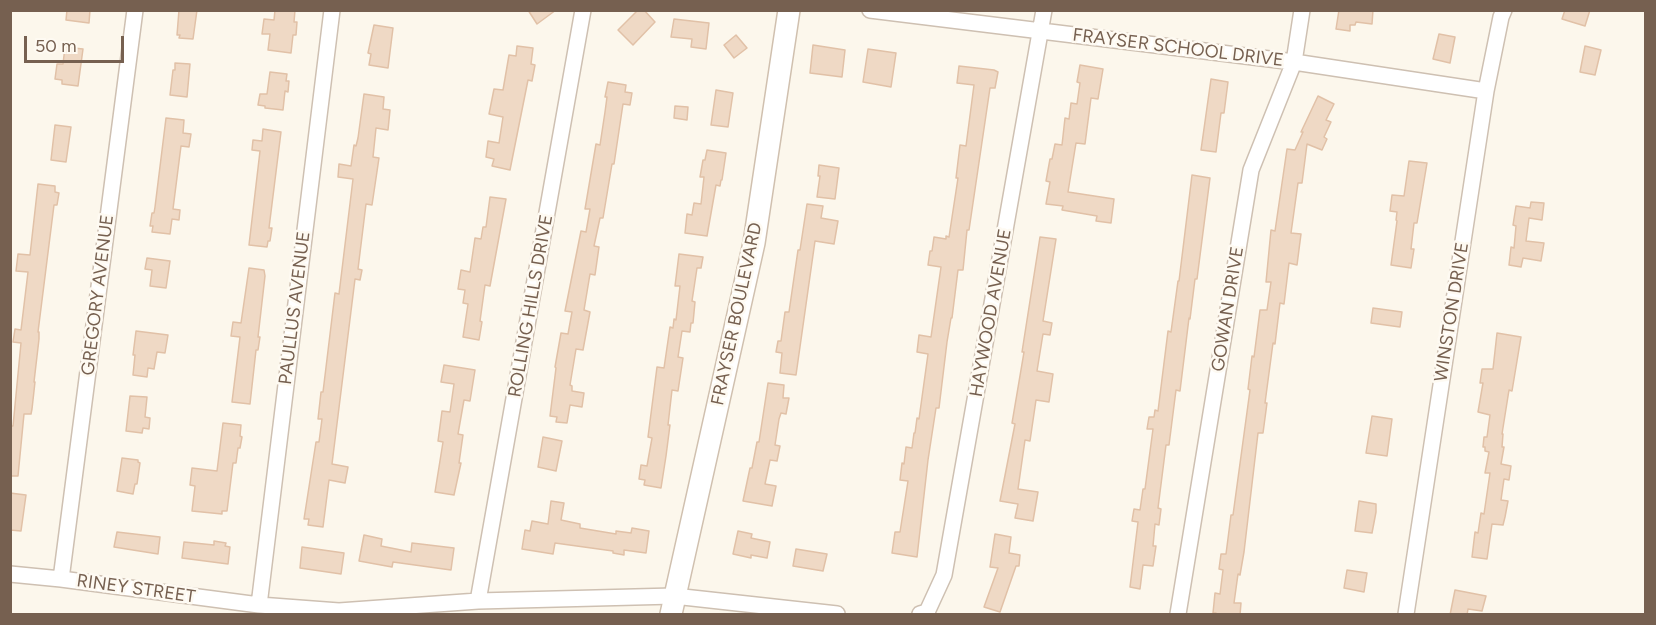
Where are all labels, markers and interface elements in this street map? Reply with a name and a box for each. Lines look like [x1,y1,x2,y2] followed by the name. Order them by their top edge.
[27,24,128,62] scale bar
[1071,24,1285,72] street label: FRAYSER SCHOOL DRIVE
[35,35,77,57] text: 50 m
[77,213,119,377] street label: GREGORY AVENUE
[504,213,558,399] street label: ROLLING HILLS DRIVE
[707,220,767,408] street label: FRAYSER BOULEVARD
[966,227,1016,399] street label: HAYWOOD AVENUE
[275,230,315,386] street label: PAULLUS AVENUE
[1430,241,1474,383] street label: WINSTON DRIVE
[1207,245,1249,373] street label: GOWAN DRIVE
[75,570,197,608] street label: RINEY STREET

